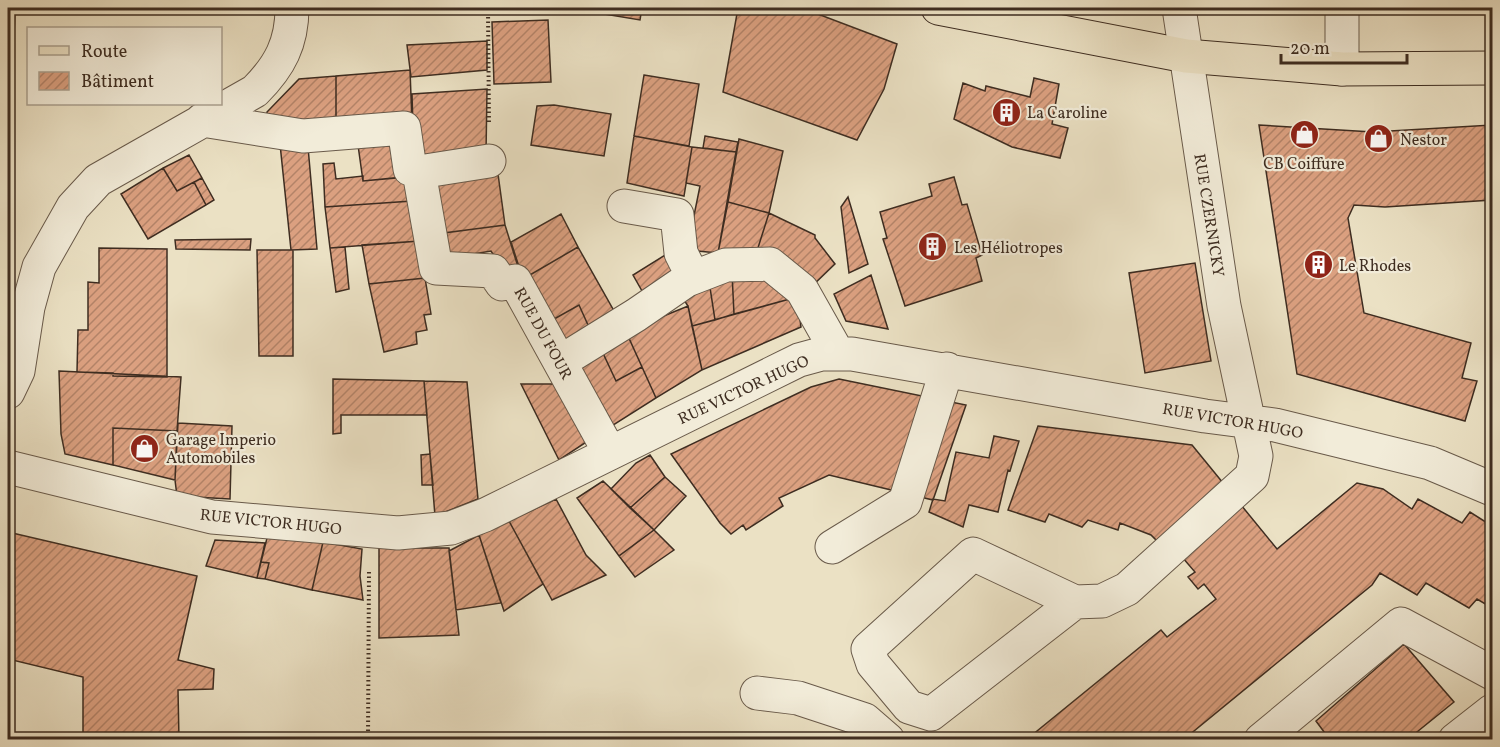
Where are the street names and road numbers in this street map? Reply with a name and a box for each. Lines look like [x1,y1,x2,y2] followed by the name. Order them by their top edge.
[1187,152,1229,279] street label: RUE CZERNICKY
[508,284,577,384] street label: RUE DU FOUR
[675,351,813,431] street label: RUE VICTOR HUGO
[1161,399,1305,445] street label: RUE VICTOR HUGO
[199,505,343,541] street label: RUE VICTOR HUGO

